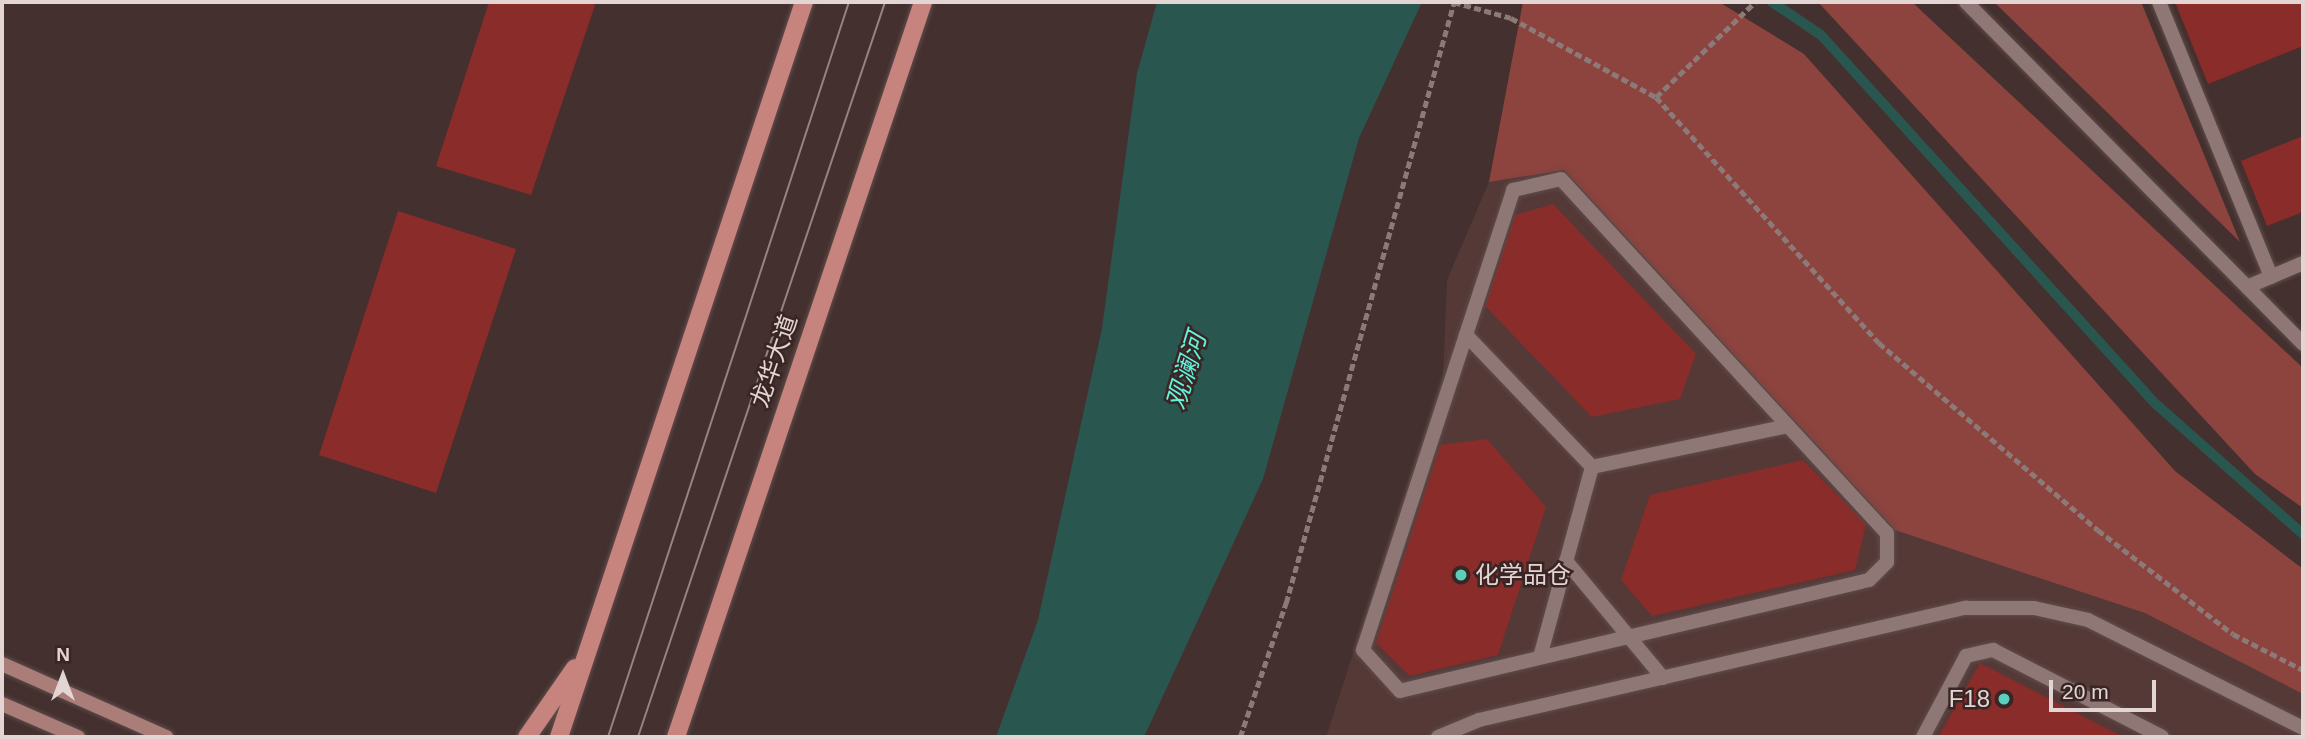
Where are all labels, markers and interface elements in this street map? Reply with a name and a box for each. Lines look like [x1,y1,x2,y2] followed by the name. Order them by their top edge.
[745,311,803,411] street label: 龙华大道
[1161,329,1213,413] water label: 观澜河
[1475,561,1571,589] place label: 化学品仓
[1453,567,1469,583] marker: 化学品仓
[28,641,98,711] north arrow
[56,644,70,665] text: N
[2053,666,2160,710] scale bar
[2062,680,2109,703] text: 20 m
[1949,685,1990,713] place label: F18
[1996,691,2012,707] marker: F18

